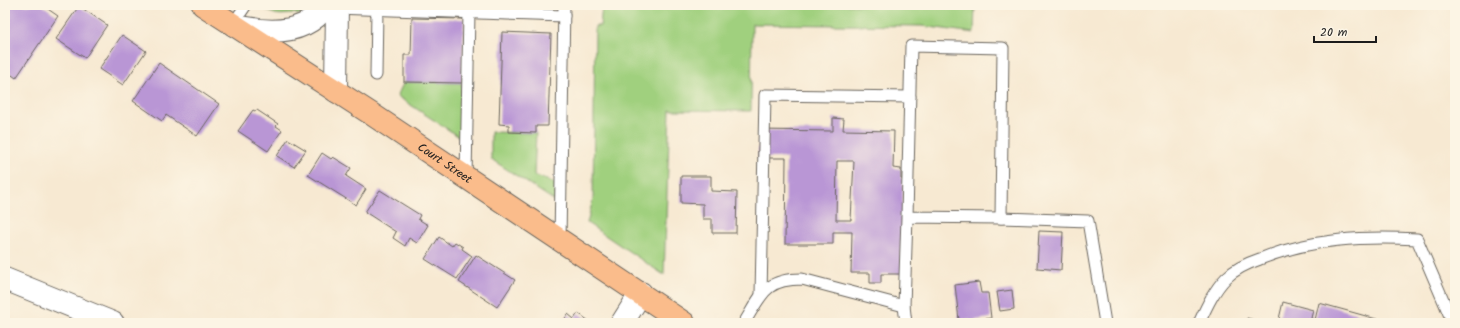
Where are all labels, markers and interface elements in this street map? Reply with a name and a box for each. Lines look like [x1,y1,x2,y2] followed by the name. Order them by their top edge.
[1314,18,1376,44] scale bar
[1320,23,1348,42] text: 20 m
[413,138,476,189] street label: Court Street

